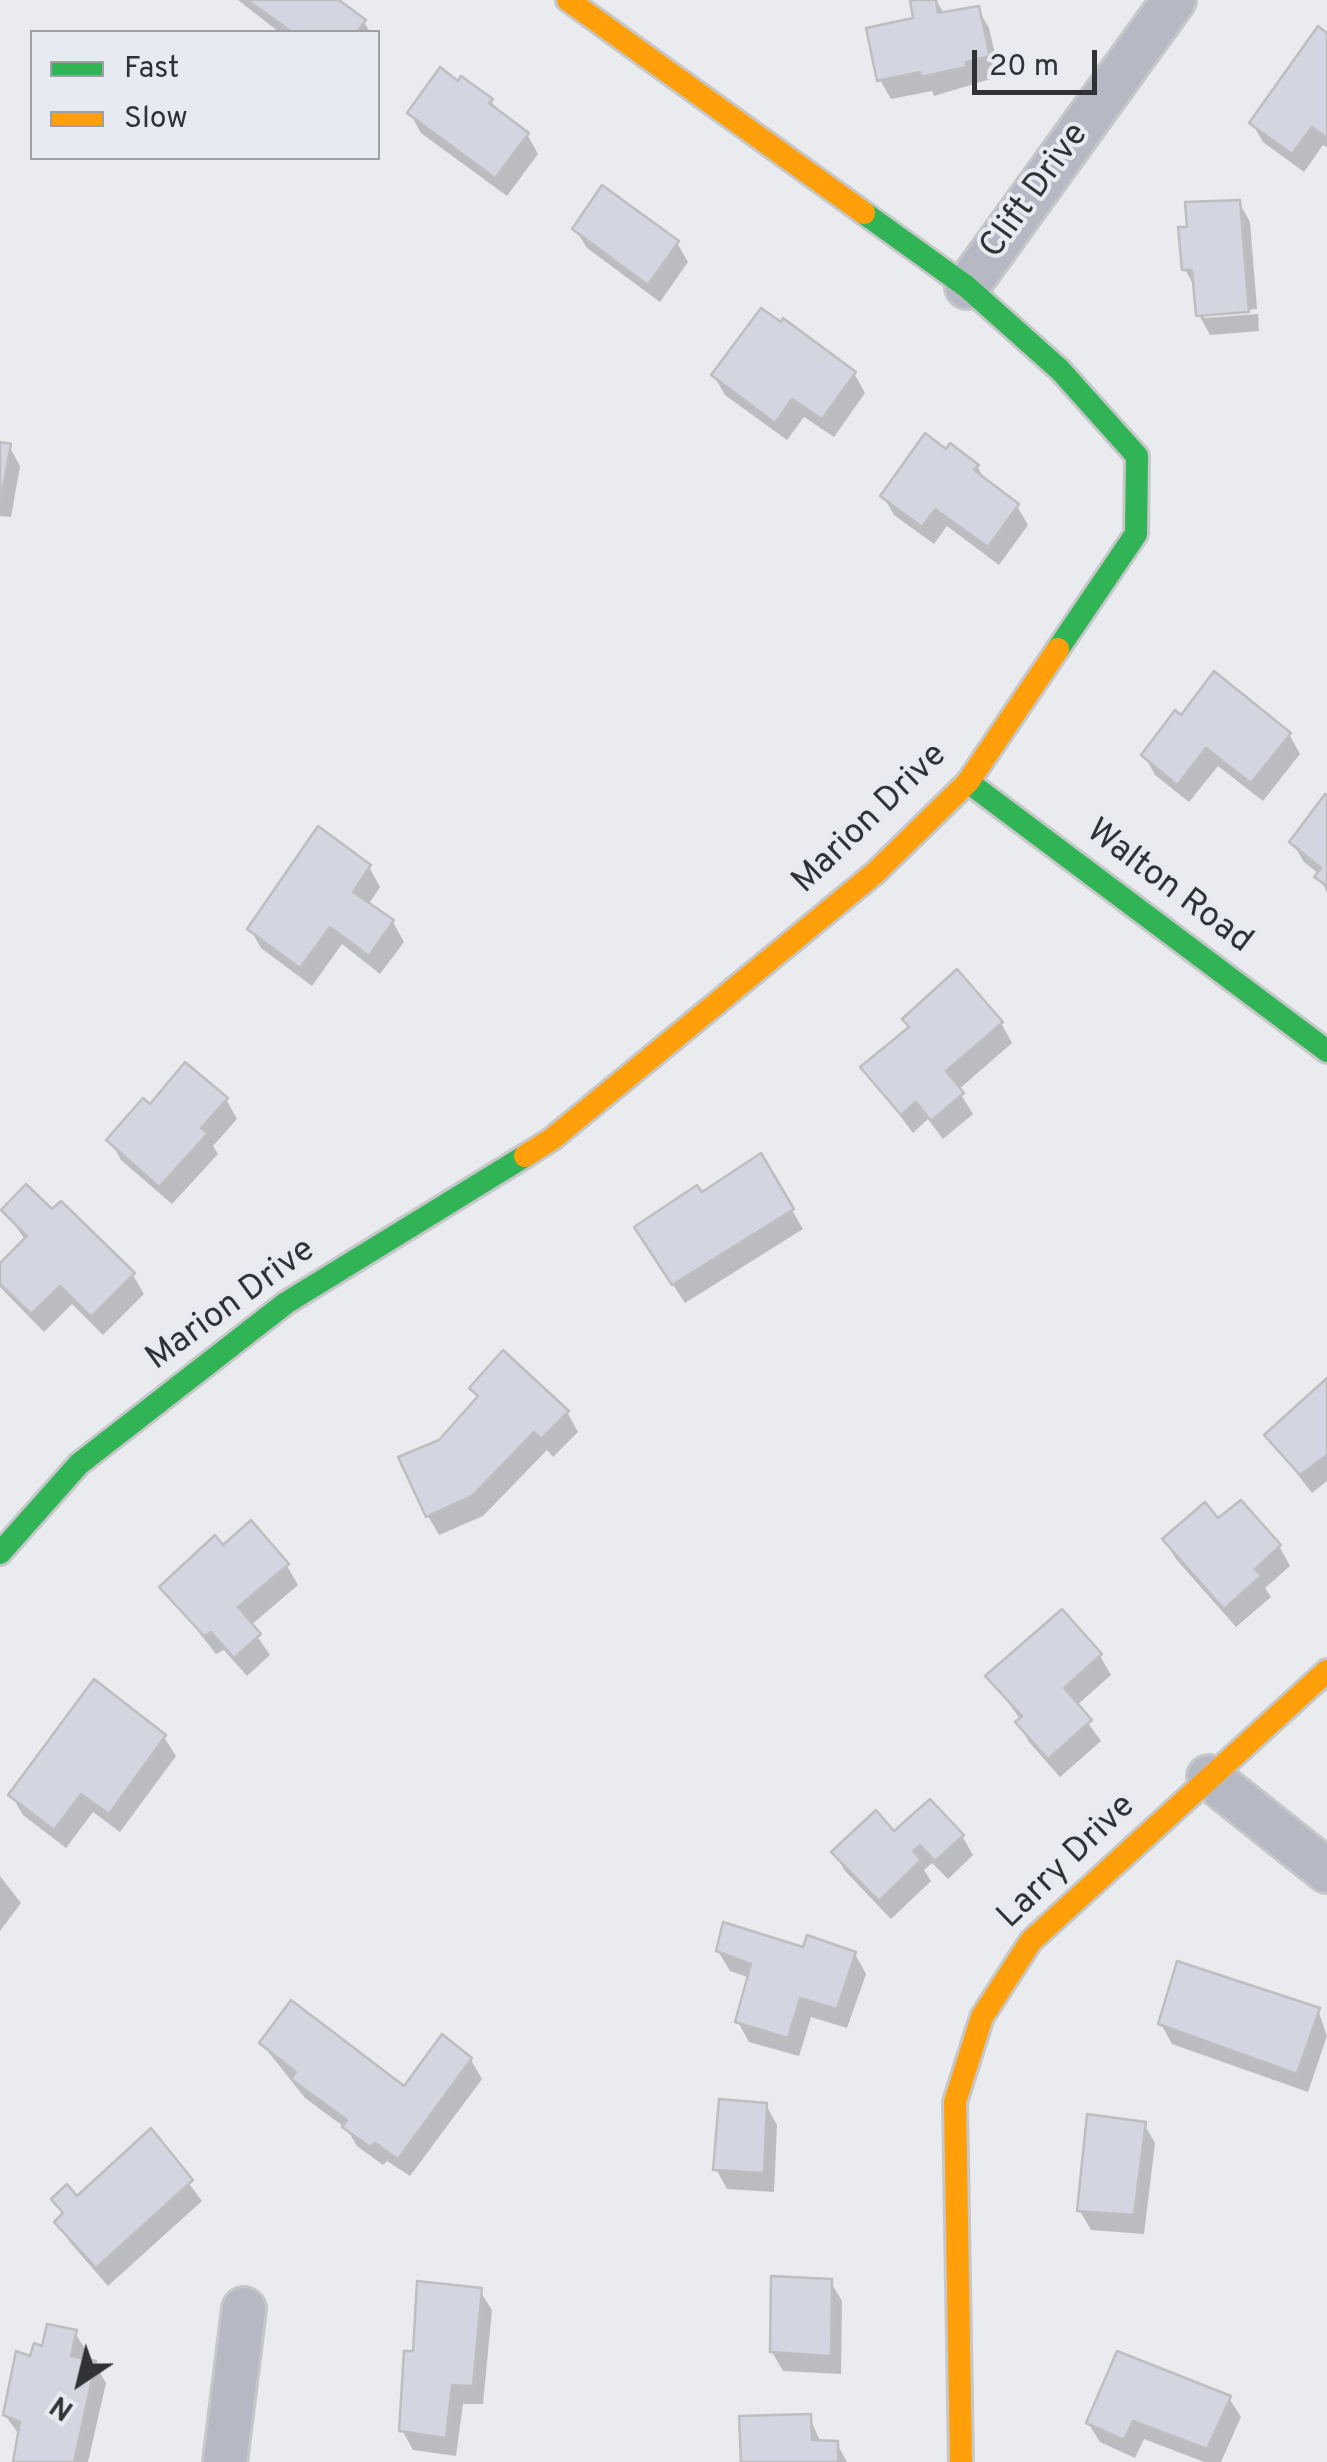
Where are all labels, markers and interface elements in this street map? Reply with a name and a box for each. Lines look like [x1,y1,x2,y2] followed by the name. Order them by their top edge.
[30,30,380,160] legend
[977,30,1102,92] scale bar
[989,49,1059,86] text: 20 m
[124,51,179,88] text: Fast
[124,101,188,138] text: Slow
[973,116,1099,268] street label: Clift Drive
[785,736,957,904] street label: Marion Drive
[1077,812,1259,964] street label: Walton Road
[139,1231,325,1381] street label: Marion Drive
[990,1787,1146,1939] street label: Larry Drive
[30,2332,130,2432] north arrow
[44,2386,81,2427] text: N

